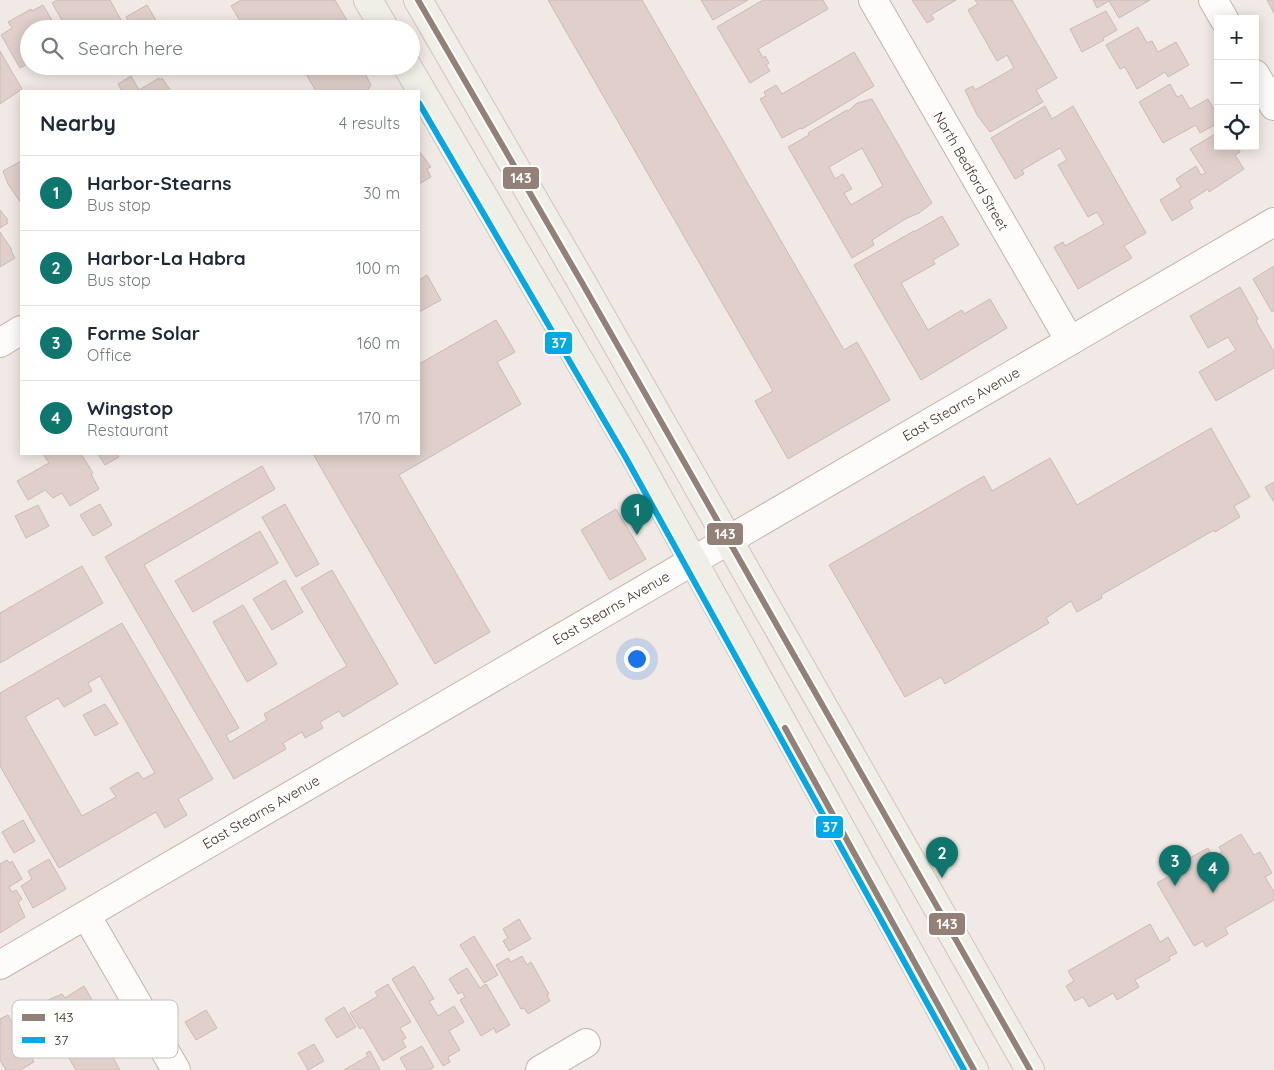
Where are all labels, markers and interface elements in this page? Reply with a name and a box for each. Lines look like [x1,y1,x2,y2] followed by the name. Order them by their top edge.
[1214,15,1259,150] map controls
[1214,15,1259,60] button: +
[20,20,420,75] search box
[38,34,66,62] icon: search
[78,36,183,60] text: Search here
[1214,60,1259,105] button: −
[1214,105,1259,150] button: locate
[930,108,1013,234] street label: North Bedford Street
[40,110,116,136] text: Nearby
[339,113,400,133] text: 4 results
[502,166,540,190] line badge: 143
[510,169,532,187] text: 143
[87,171,231,195] text: Harbor-Stearns
[53,183,59,203] text: 1
[363,183,400,203] text: 30 m
[87,195,151,215] text: Bus stop
[87,246,246,270] text: Harbor-La Habra
[51,258,61,278] text: 2
[356,258,400,278] text: 100 m
[87,270,151,290] text: Bus stop
[87,321,200,345] text: Forme Solar
[544,331,573,355] line badge: 37
[52,333,60,353] text: 3
[357,333,400,353] text: 160 m
[551,334,567,352] text: 37
[87,345,132,365] text: Office
[899,363,1023,445] street label: East Stearns Avenue
[87,396,173,420] text: Wingstop
[51,408,61,428] text: 4
[357,408,400,428] text: 170 m
[87,420,169,440] text: Restaurant
[621,494,653,535] pin: 1
[706,522,744,546] line badge: 143
[714,525,736,543] text: 143
[549,567,673,649] street label: East Stearns Avenue
[624,646,650,672] your location
[199,771,323,853] street label: East Stearns Avenue
[815,815,844,839] line badge: 37
[822,818,838,836] text: 37
[926,837,958,878] pin: 2
[1159,845,1191,886] pin: 3
[1197,852,1229,893] pin: 4
[928,912,966,936] line badge: 143
[936,915,958,933] text: 143
[12,1000,178,1058] legend
[54,1008,74,1026] text: 143
[54,1031,69,1049] text: 37

